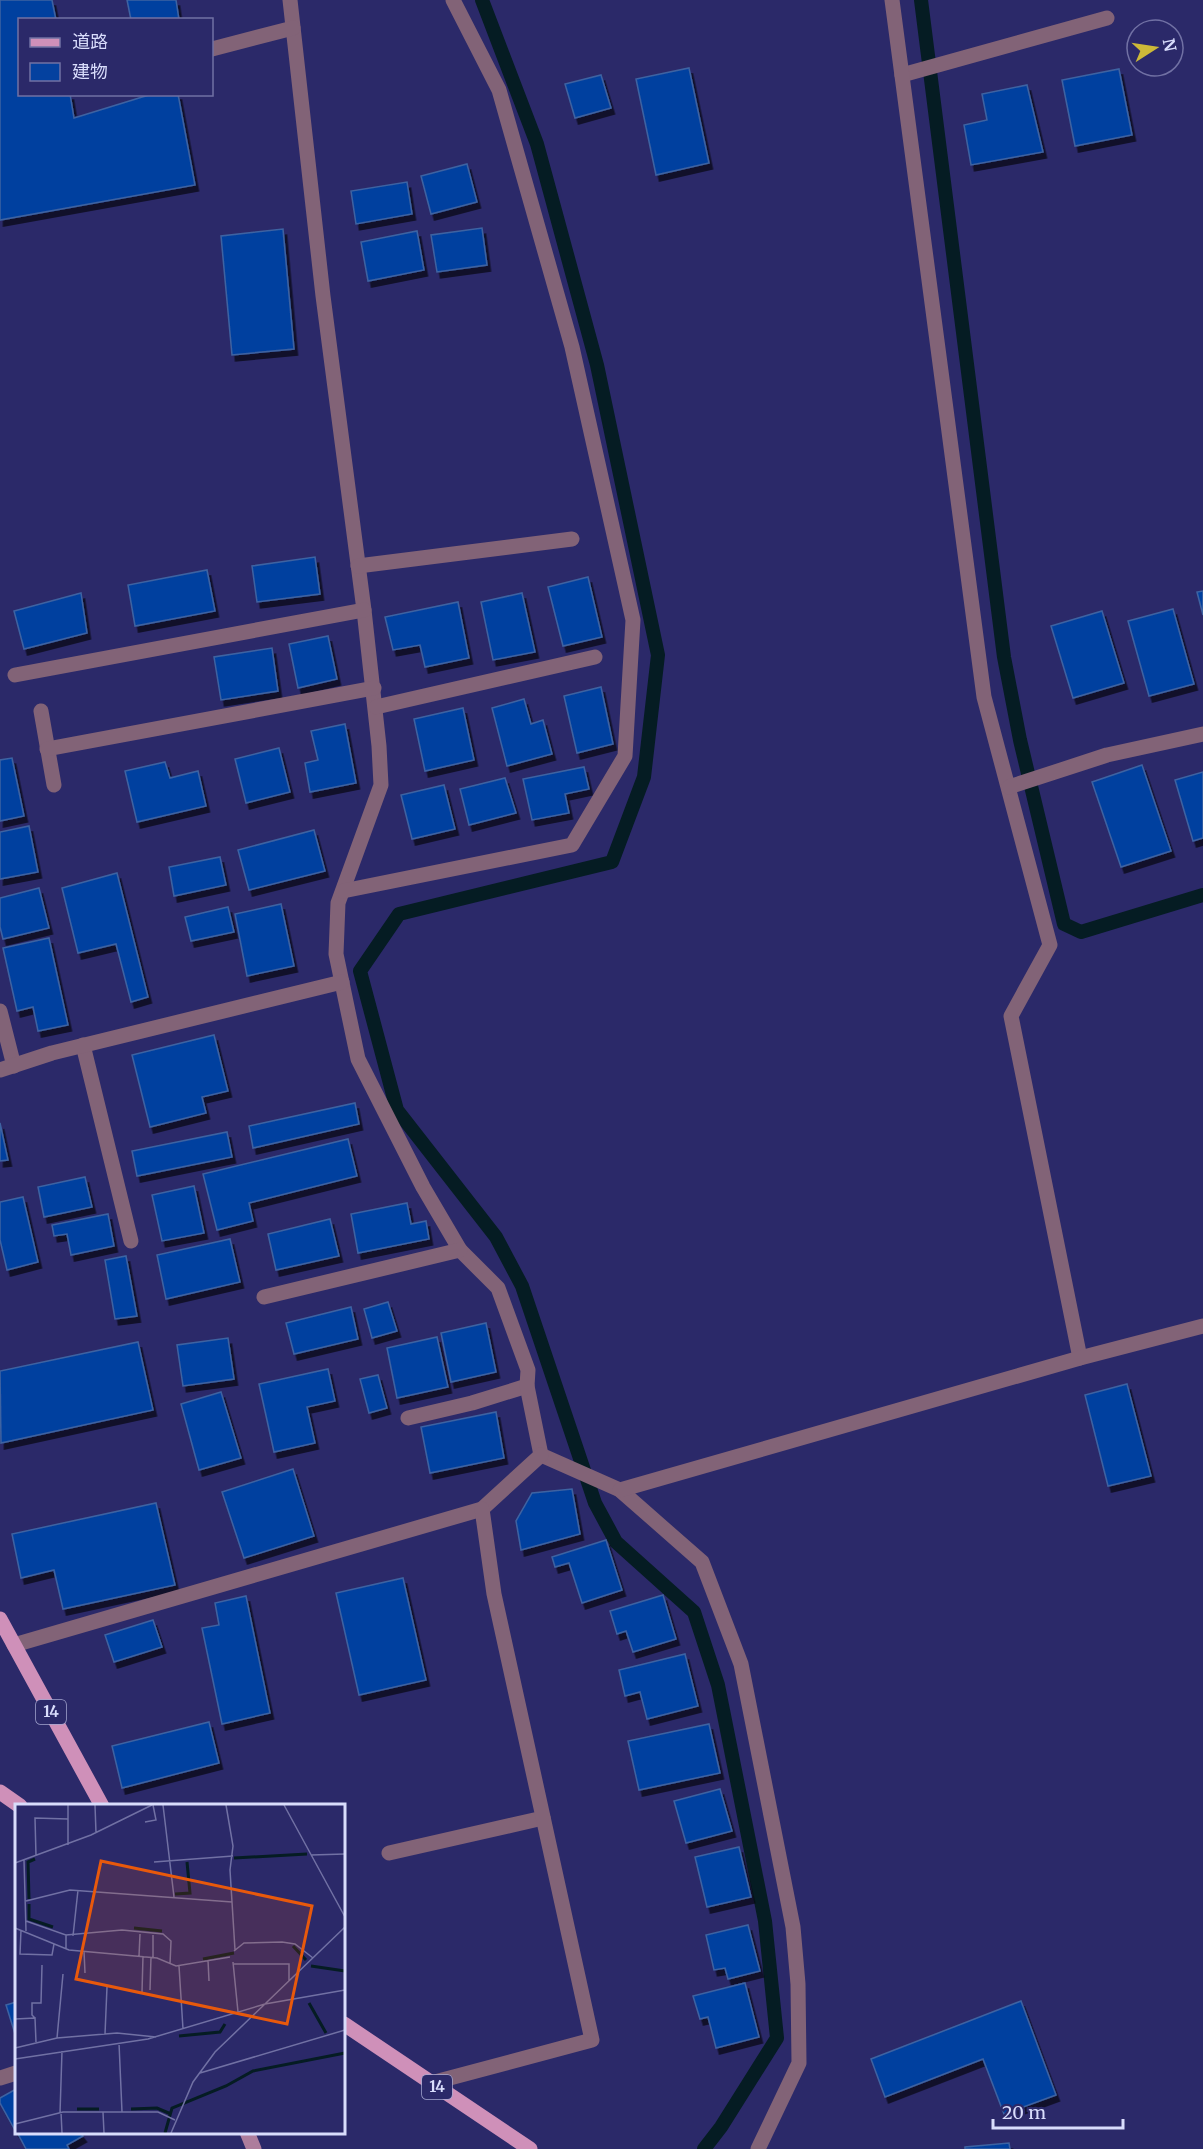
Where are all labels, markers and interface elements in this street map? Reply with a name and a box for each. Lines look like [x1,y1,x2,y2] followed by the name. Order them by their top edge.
[18,18,213,96] legend
[1125,18,1185,78] north arrow
[72,30,108,53] text: 道路
[1159,37,1181,53] text: N
[72,60,108,83] text: 建物
[36,1700,66,1724] road number: 14
[15,1804,345,2134] inset map
[422,2075,452,2099] road number: 14
[993,2092,1124,2130] scale bar
[1002,2101,1046,2124] text: 20 m

